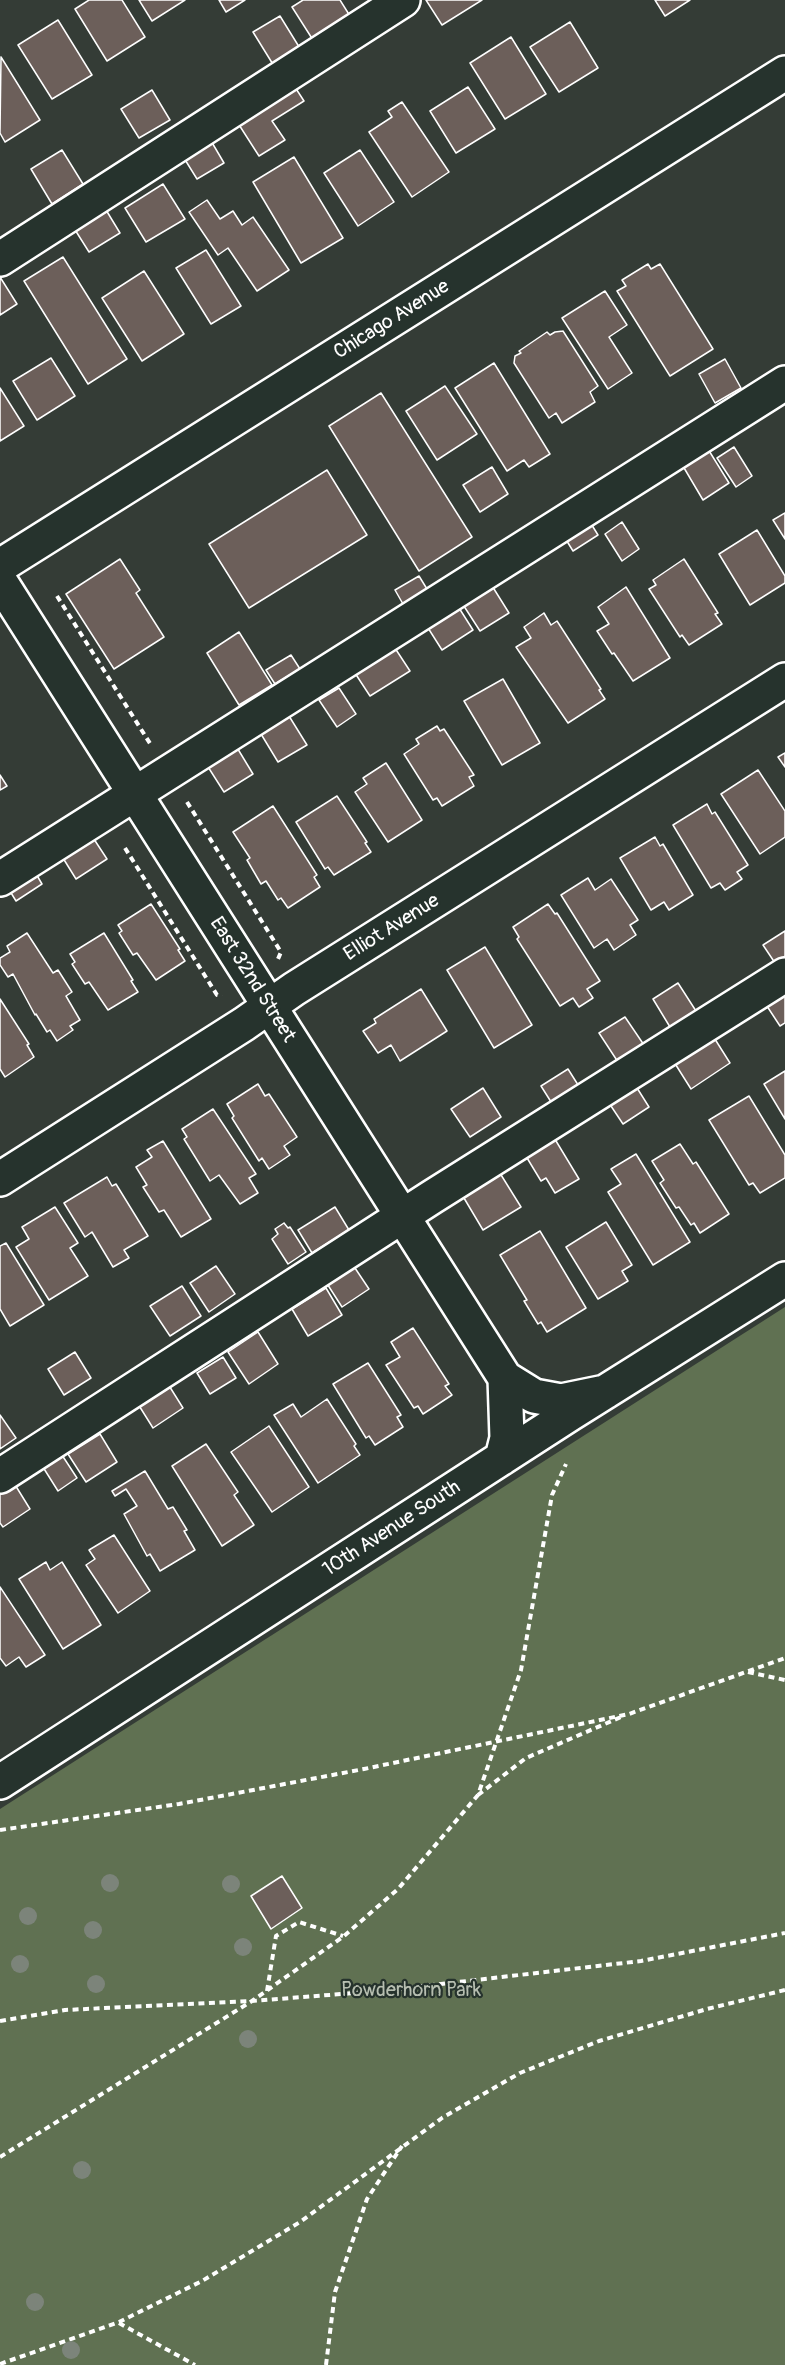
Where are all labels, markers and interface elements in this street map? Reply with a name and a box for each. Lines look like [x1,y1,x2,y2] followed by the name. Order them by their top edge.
[330,275,454,365] street label: Chicago Avenue
[340,889,444,967] street label: Elliot Avenue
[204,913,300,1047] street label: East 32nd Street
[319,1476,465,1582] street label: 10th Avenue South
[341,1979,481,2003] park label: Powderhorn Park

